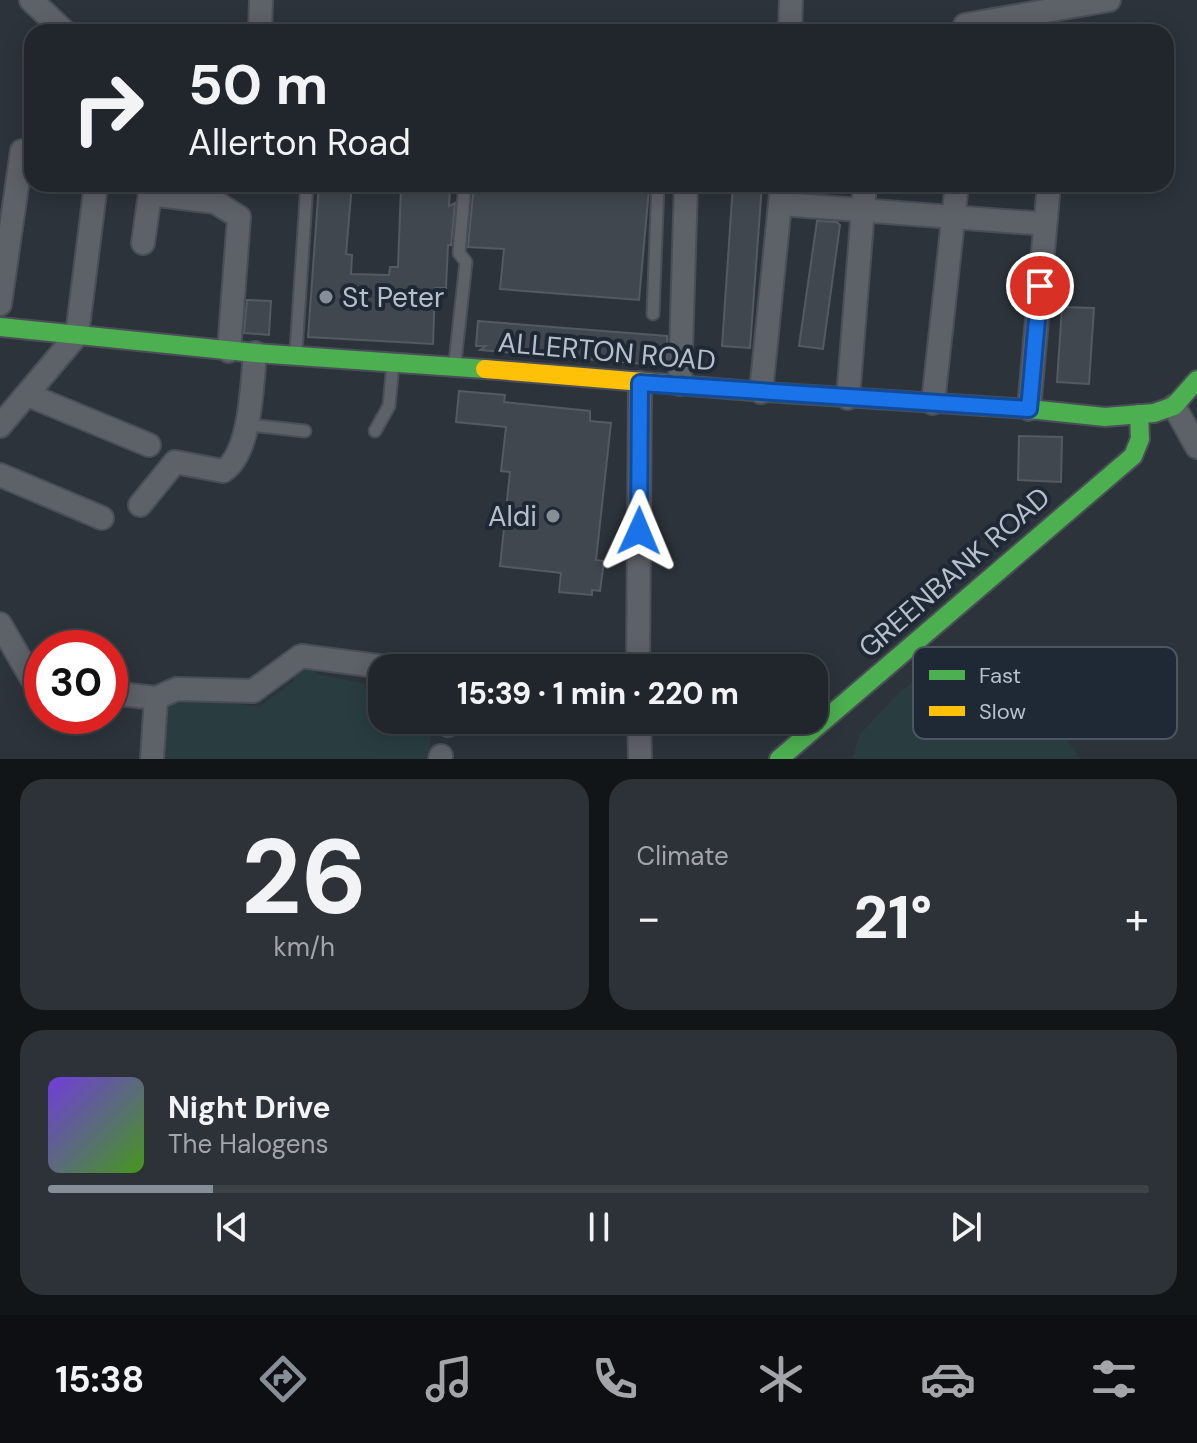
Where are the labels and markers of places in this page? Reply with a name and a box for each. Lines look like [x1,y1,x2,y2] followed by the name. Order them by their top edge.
[1006,252,1074,320] pin
[342,279,444,316] place label: St Peter
[317,288,335,306] marker: St Peter
[488,498,537,535] place label: Aldi
[544,507,562,525] marker: Aldi

